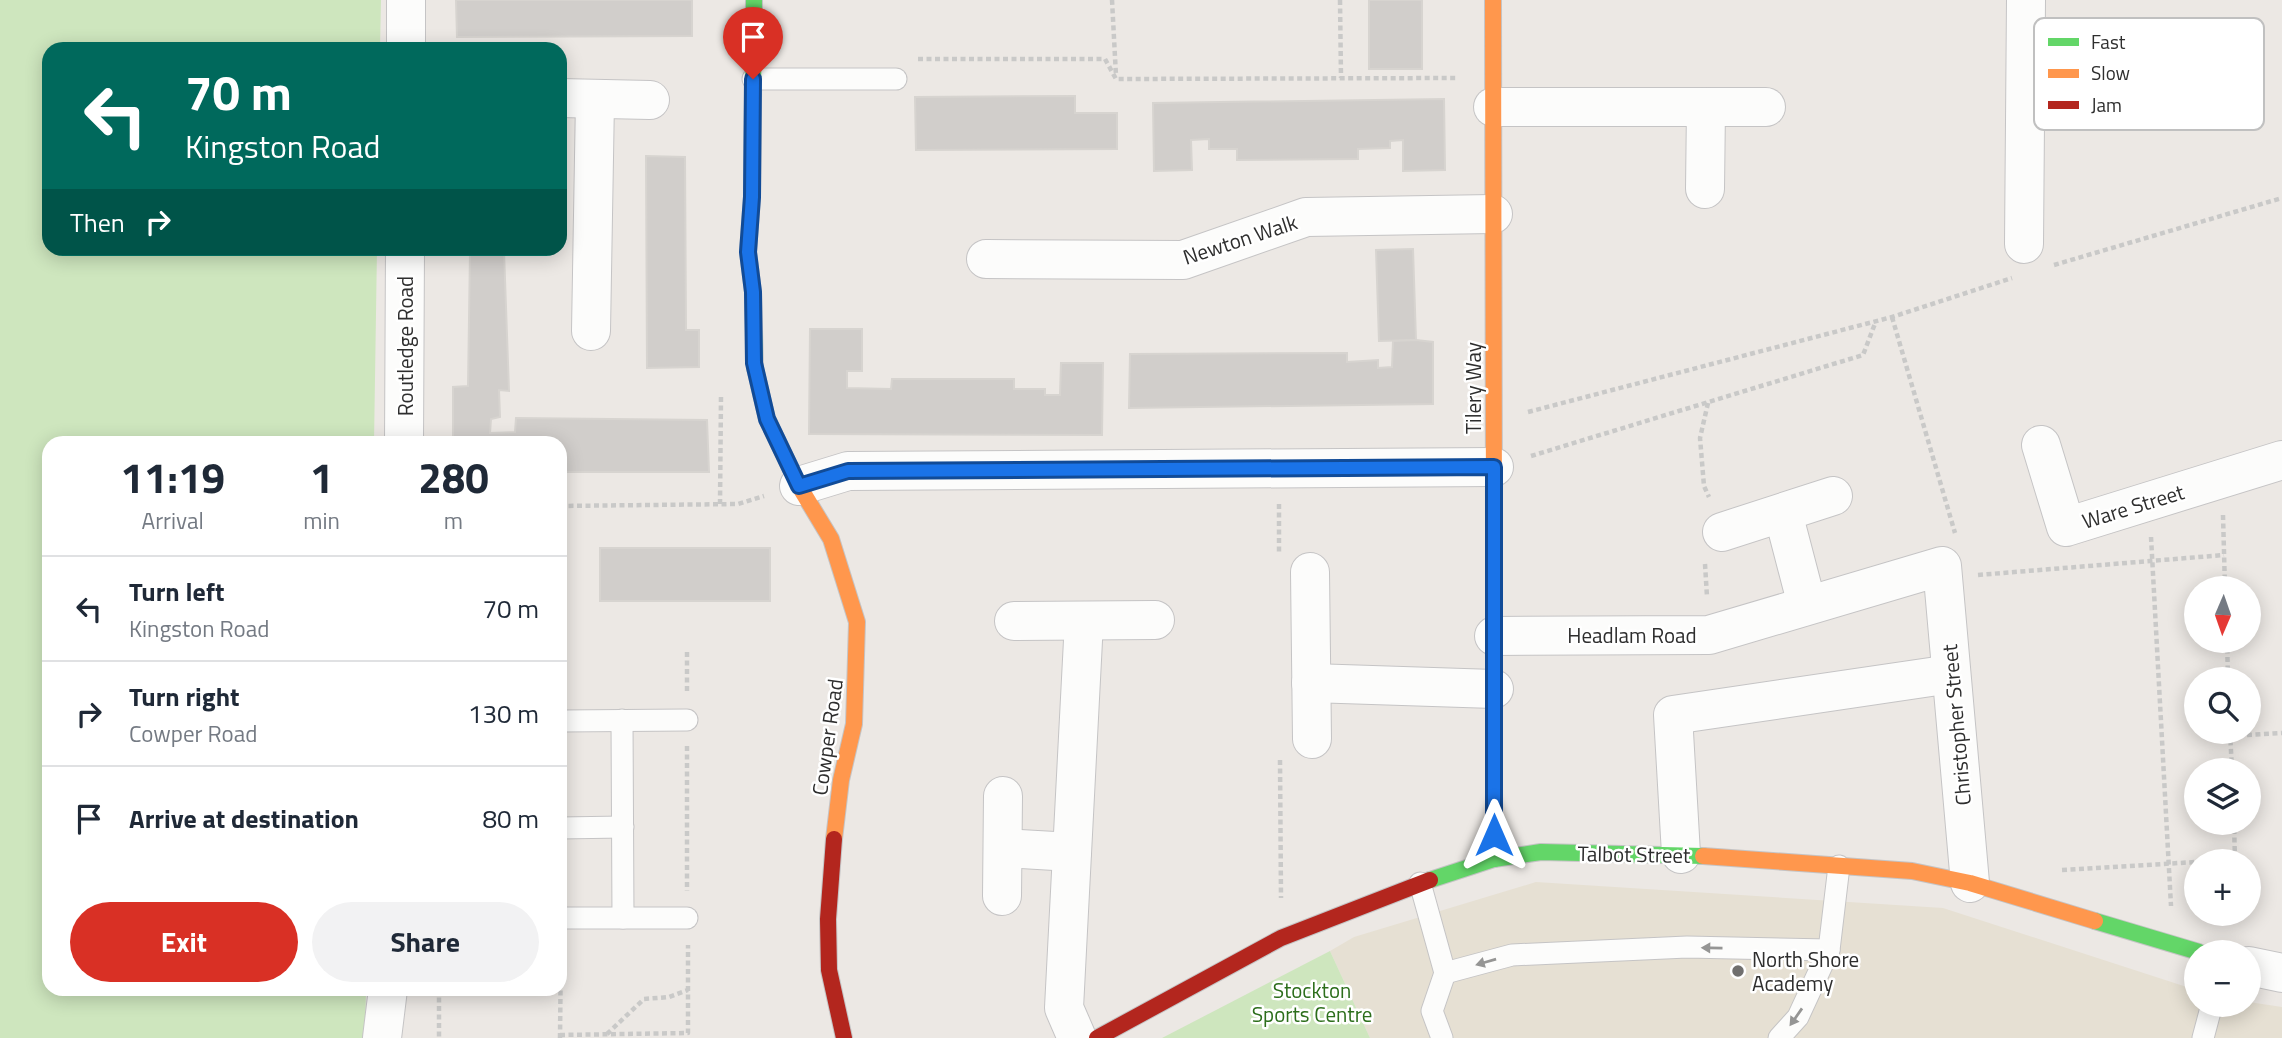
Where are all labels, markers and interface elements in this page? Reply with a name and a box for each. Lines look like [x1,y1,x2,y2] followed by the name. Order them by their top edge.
[723,7,783,79] pin
[734,18,772,56] icon: arrive
[2034,18,2264,130] legend
[2091,27,2126,56] text: Fast
[185,54,292,129] text: 70 m
[2091,58,2130,87] text: Slow
[70,70,161,161] icon: left
[2091,90,2122,119] text: Jam
[185,122,380,170] text: Kingston Road
[70,203,125,242] text: Then
[139,203,177,241] icon: right
[1179,205,1301,273] street label: Newton Walk
[389,276,421,416] street label: Routledge Road
[1457,342,1489,434] street label: Tilery Way
[120,445,225,509] text: 11:19
[310,445,333,509] text: 1
[418,445,489,509] text: 280
[2078,475,2189,537] street label: Ware Street
[141,503,204,538] text: Arrival
[303,503,340,538] text: min
[444,503,463,538] text: m
[129,572,224,611] text: Turn left
[2184,576,2261,653] north arrow
[2184,576,2261,1017] map controls
[482,589,539,628] text: 70 m
[70,590,108,628] icon: left
[129,611,269,646] text: Kingston Road
[1567,619,1697,651] street label: Headlam Road
[1933,642,1979,807] street label: Christopher Street
[2184,667,2261,744] button: search
[129,677,240,716] text: Turn right
[803,677,851,797] street label: Cowper Road
[468,694,539,733] text: 130 m
[70,695,108,733] icon: right
[129,716,257,751] text: Cowper Road
[2184,758,2261,835] button: layers
[1457,798,1531,872] position arrow
[129,799,359,838] text: Arrive at destination
[482,799,539,838] text: 80 m
[70,800,108,838] icon: arrive
[1577,837,1691,871] street label: Talbot Street
[2184,849,2261,926] button: +
[70,902,298,982] button: Exit
[312,902,539,982] button: Share
[2184,940,2261,1017] button: −
[1701,942,1723,953] one-way arrow
[1752,943,1859,999] place label: North Shore Academy
[1475,957,1496,967] one-way arrow
[1730,963,1746,979] marker: North Shore Academy
[1252,974,1372,1030] park label: Stockton Sports Centre
[1789,1008,1803,1026] one-way arrow

